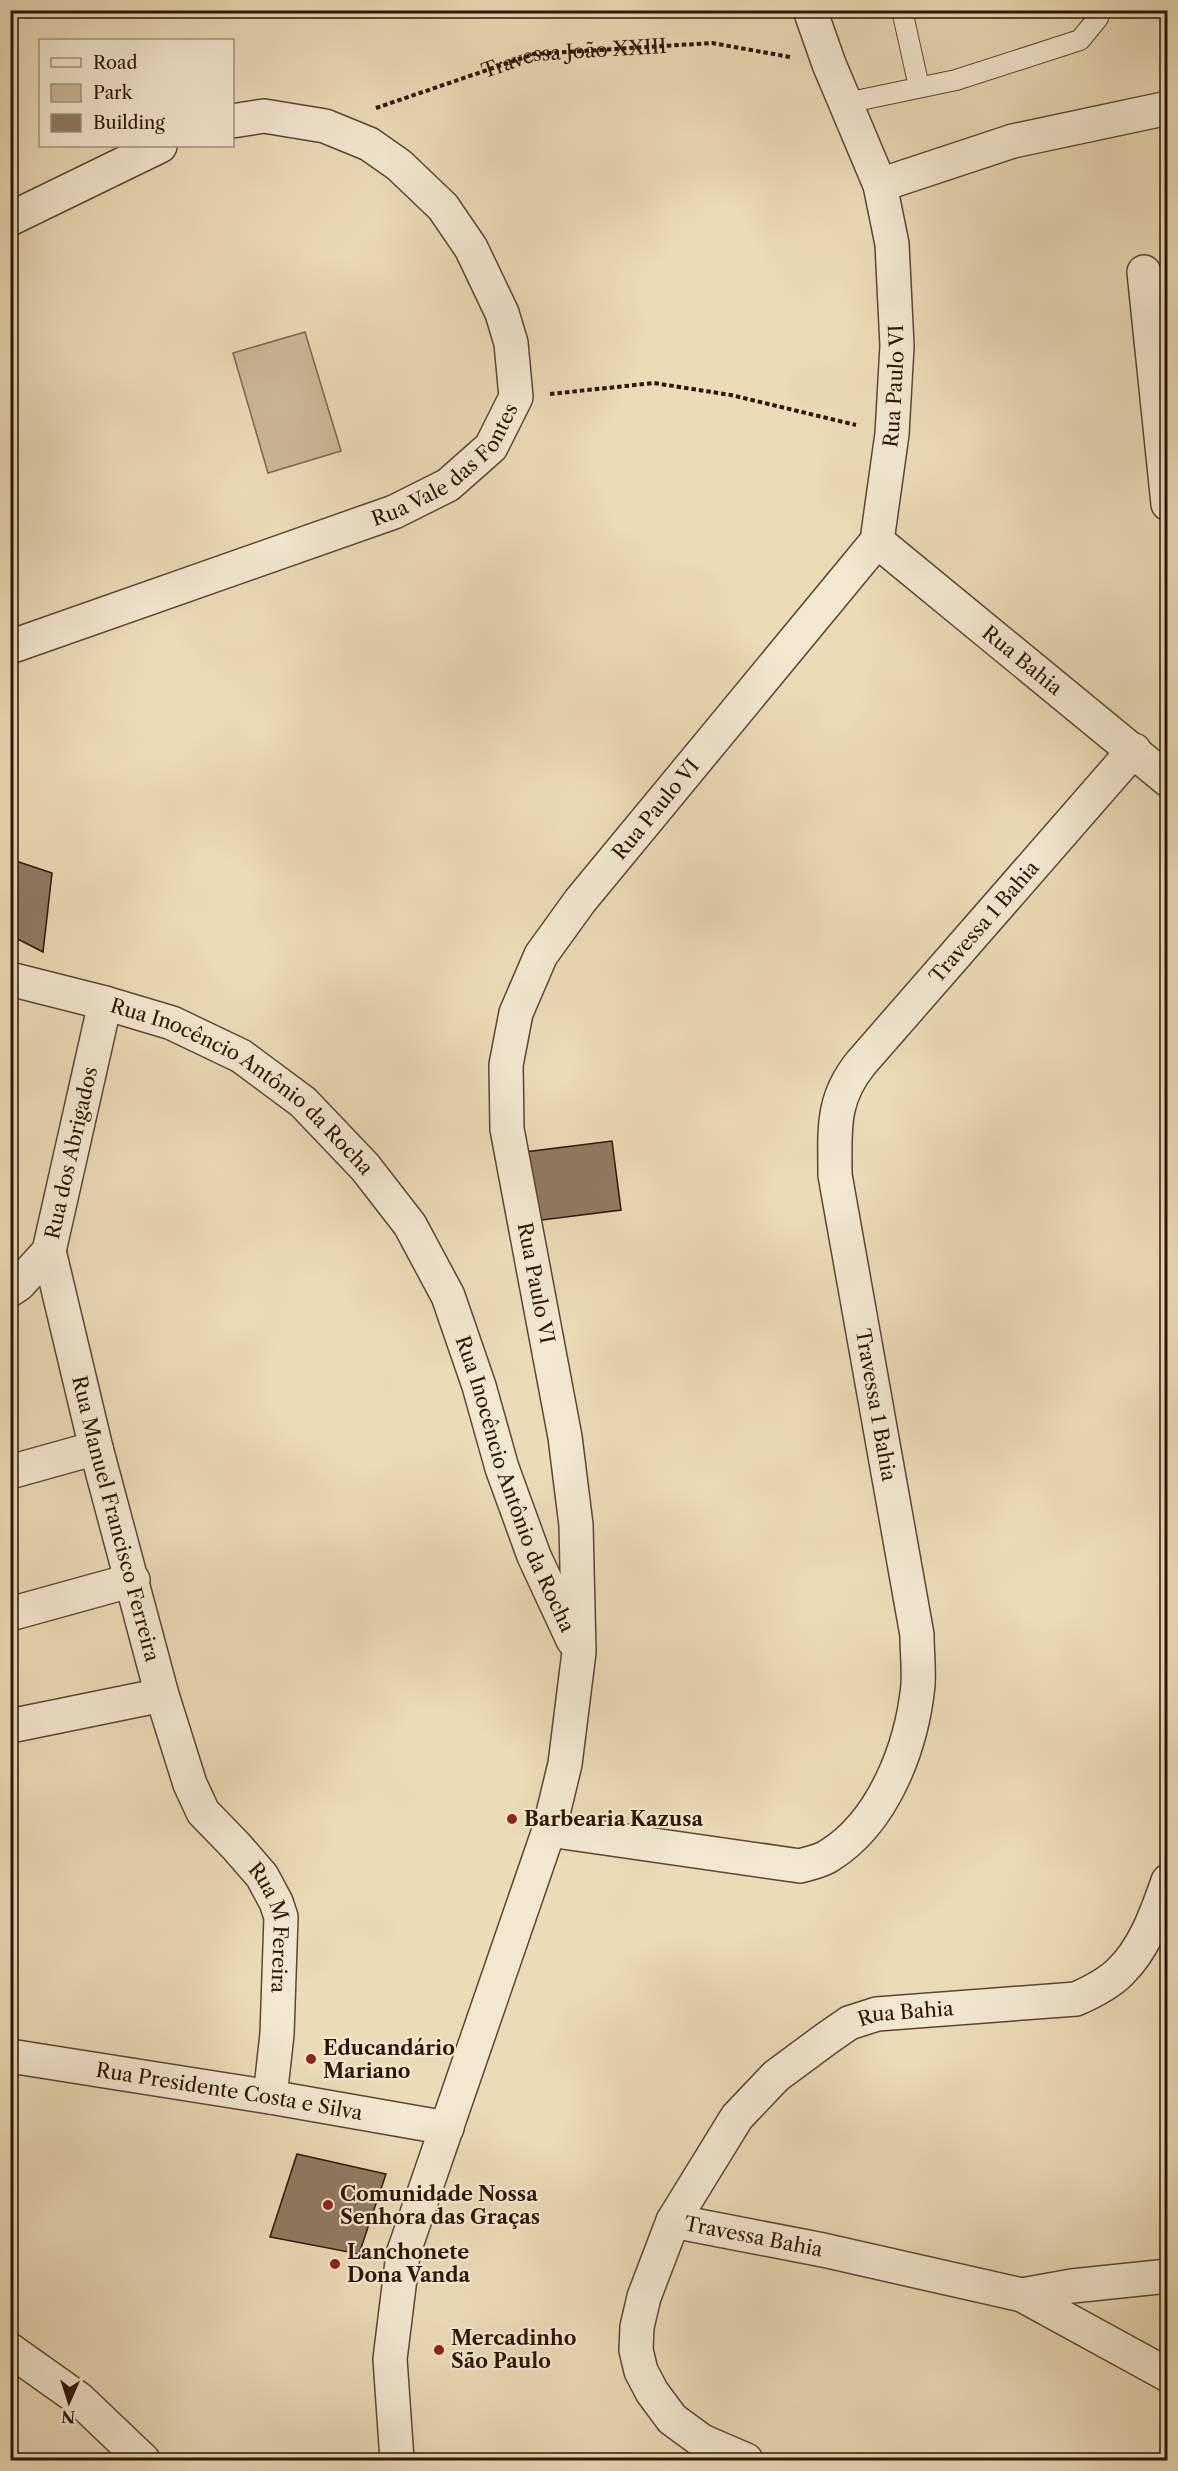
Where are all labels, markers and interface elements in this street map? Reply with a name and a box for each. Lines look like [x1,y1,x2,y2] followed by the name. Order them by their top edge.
[478,34,667,83] street label: Travessa João XXIII
[39,39,234,147] legend
[93,52,138,74] text: Road
[93,82,134,104] text: Park
[93,112,165,134] text: Building
[878,324,909,449] street label: Rua Paulo VI
[368,399,523,531] street label: Rua Vale das Fontes
[977,620,1067,700] street label: Rua Bahia
[607,754,704,864] street label: Rua Paulo VI
[924,855,1044,988] street label: Travessa 1 Bahia
[107,993,379,1180] street label: Rua Inocêncio Antônio da Rocha
[40,1064,102,1241] street label: Rua dos Abrigados
[512,1220,560,1346] street label: Rua Paulo VI
[851,1327,901,1483] street label: Travessa 1 Bahia
[451,1333,580,1636] street label: Rua Inocêncio Antônio da Rocha
[67,1373,165,1665] street label: Rua Manuel Francisco Ferreira
[524,1807,703,1831] place label: Barbearia Kazusa
[505,1812,519,1826] marker: Barbearia Kazusa
[244,1857,293,1994] street label: Rua M Fereira
[855,1996,955,2031] street label: Rua Bahia
[323,2036,455,2083] place label: Educandário Mariano
[304,2052,318,2066] marker: Educandário Mariano
[94,2058,365,2125] street label: Rua Presidente Costa e Silva
[340,2182,540,2229] place label: Comunidade Nossa Senhora das Graças
[321,2198,335,2212] marker: Comunidade Nossa Senhora das Graças
[682,2211,825,2262] street label: Travessa Bahia
[347,2240,471,2287] place label: Lanchonete Dona Vanda
[328,2257,342,2271] marker: Lanchonete Dona Vanda
[451,2326,576,2373] place label: Mercadinho São Paulo
[432,2343,446,2357] marker: Mercadinho São Paulo
[39,2372,99,2432] north arrow
[61,2407,76,2427] text: N

